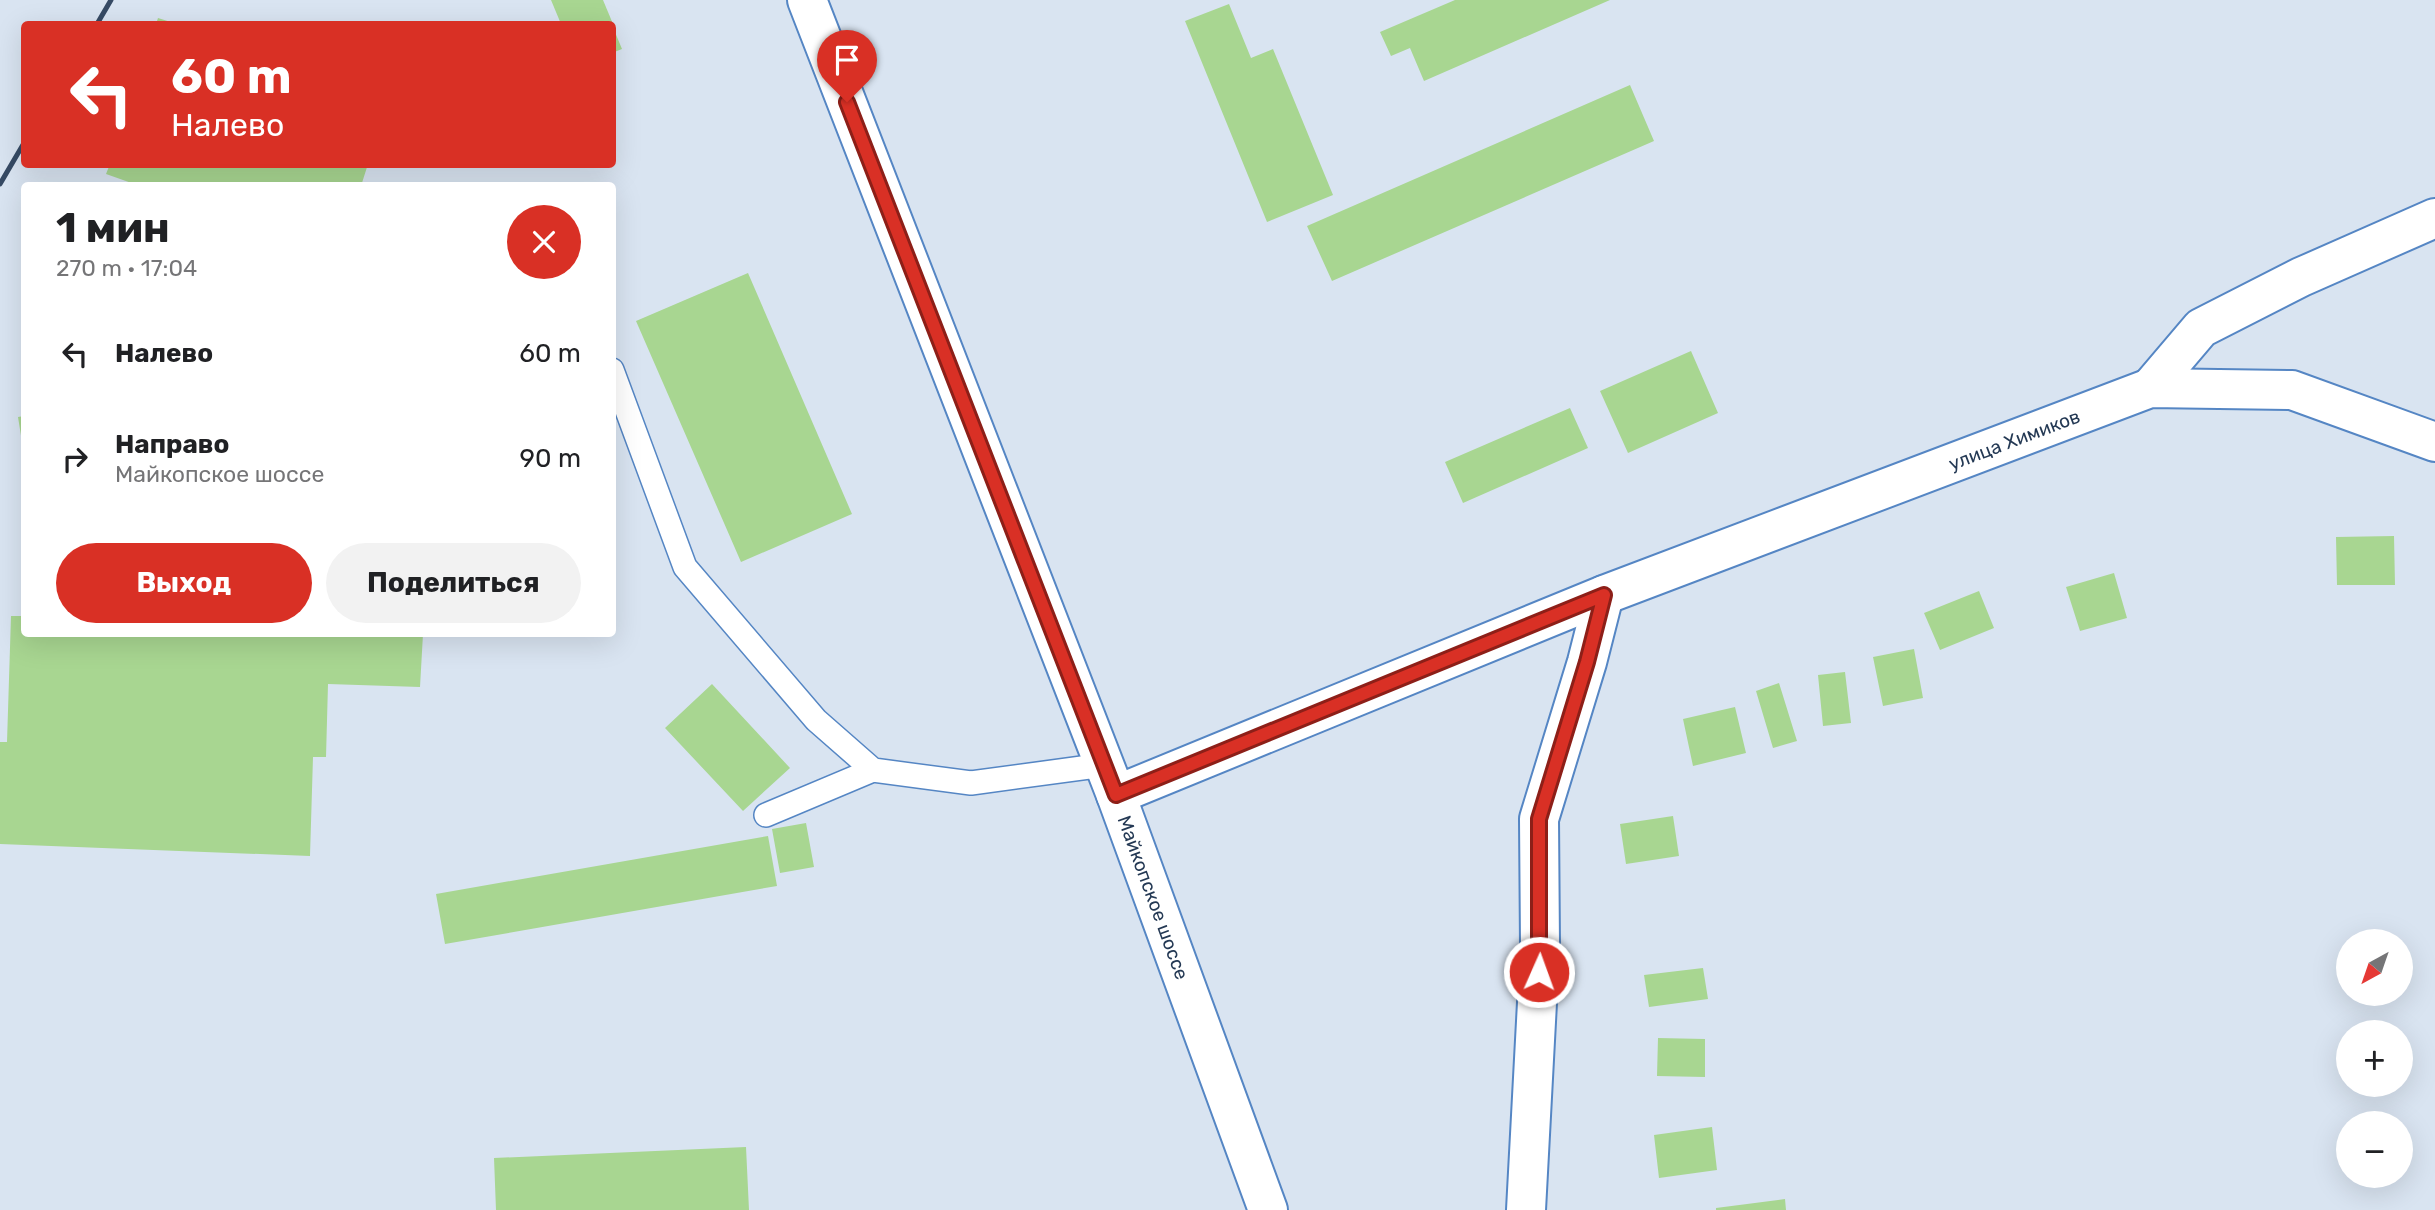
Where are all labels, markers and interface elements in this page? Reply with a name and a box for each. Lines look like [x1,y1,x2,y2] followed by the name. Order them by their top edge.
[817,30,877,102] pin
[828,41,866,79] icon: arrive
[171,47,292,105] text: 60 m
[56,49,147,140] icon: left
[171,106,284,144] text: Налево
[56,203,170,253] text: 1 мин
[507,205,581,279] button: close
[56,254,197,282] text: 270 m · 17:04
[56,335,94,373] icon: left
[115,338,213,369] text: Налево
[519,338,581,369] text: 60 m
[1945,405,2083,475] street label: улица Химиков
[115,429,229,460] text: Направо
[56,440,94,478] icon: right
[520,443,581,474] text: 90 m
[115,460,324,488] text: Майкопское шоссе
[56,543,312,623] button: Выход
[326,543,581,623] button: Поделиться
[1112,812,1194,983] street label: Майкопское шоссе
[2336,929,2413,1006] north arrow
[2336,929,2413,1188] map controls
[1502,935,1576,1009] position arrow
[2336,1020,2413,1097] button: +
[2336,1111,2413,1188] button: −

